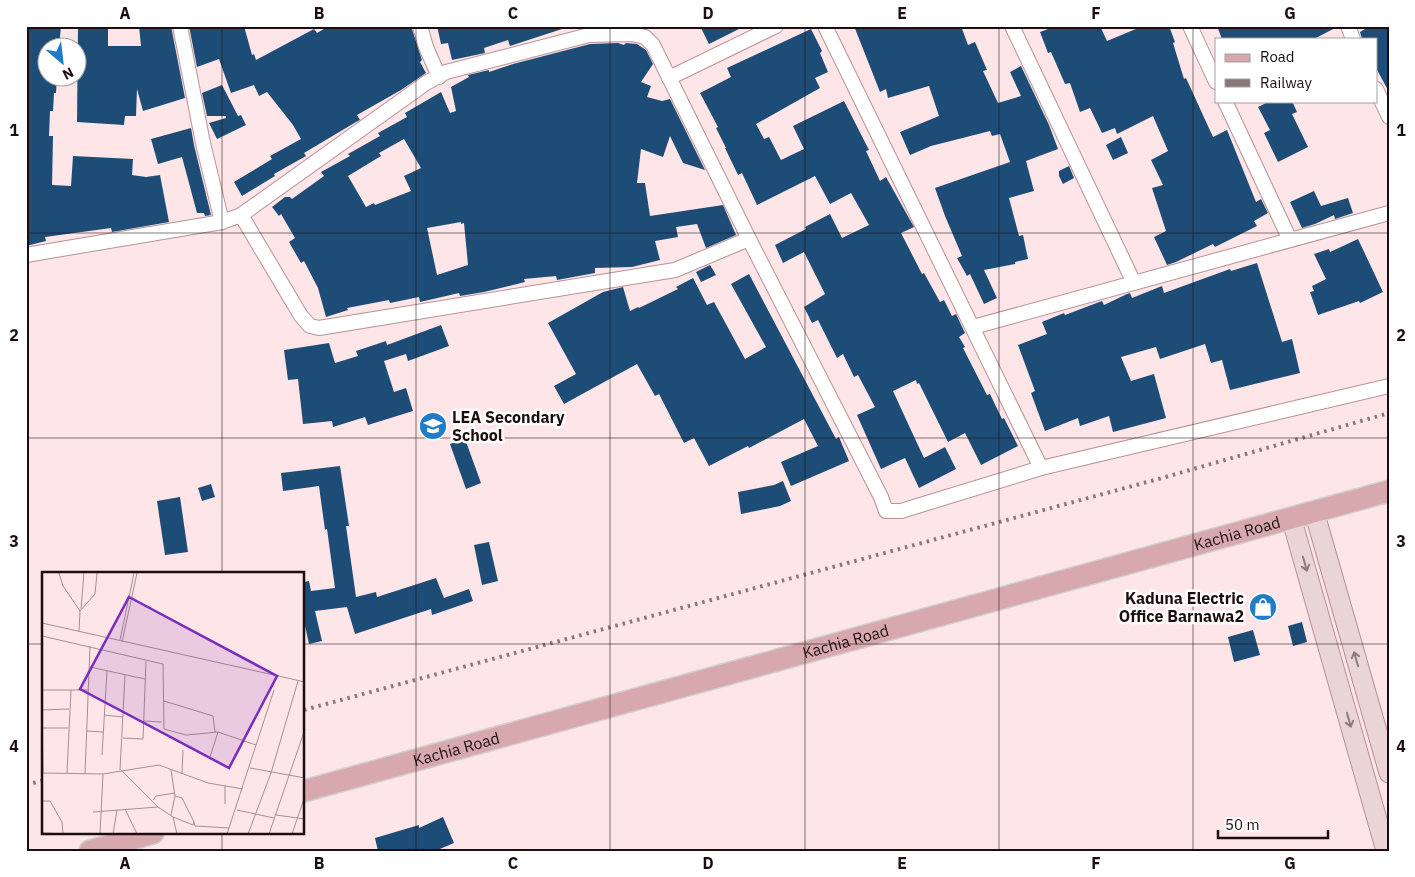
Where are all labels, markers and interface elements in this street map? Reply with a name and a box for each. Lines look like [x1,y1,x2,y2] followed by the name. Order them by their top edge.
[120,3,131,23] text: A
[314,3,325,23] text: B
[508,3,518,23] text: C
[702,3,714,23] text: D
[897,3,907,23] text: E
[1091,3,1101,23] text: F
[1284,3,1296,23] text: G
[38,38,88,88] north arrow
[1215,38,1378,102] legend
[1260,47,1295,66] text: Road
[59,63,77,84] text: N
[1260,73,1313,92] text: Railway
[9,120,19,140] text: 1
[1396,120,1406,140] text: 1
[9,325,19,345] text: 2
[1396,325,1406,345] text: 2
[452,407,565,445] place label: LEA Secondary School
[418,411,448,441] school or university icon: LEA Secondary School
[1192,512,1282,554] street label: Kachia Road
[9,531,19,551] text: 3
[1396,531,1406,551] text: 3
[1300,555,1310,571] one-way arrow
[42,572,305,834] inset map
[1119,588,1244,626] place label: Kaduna Electric Office Barnawa2
[1248,592,1278,622] shop icon: Kaduna Electric Office Barnawa2
[800,620,891,663] street label: Kachia Road
[1351,651,1361,667] one-way arrow
[1345,712,1355,728] one-way arrow
[411,727,502,770] street label: Kachia Road
[9,736,19,756] text: 4
[1396,736,1406,756] text: 4
[1218,807,1328,839] scale bar
[1225,815,1260,834] text: 50 m
[120,853,131,873] text: A
[314,853,325,873] text: B
[508,853,518,873] text: C
[702,853,714,873] text: D
[897,853,907,873] text: E
[1091,853,1101,873] text: F
[1284,853,1296,873] text: G

